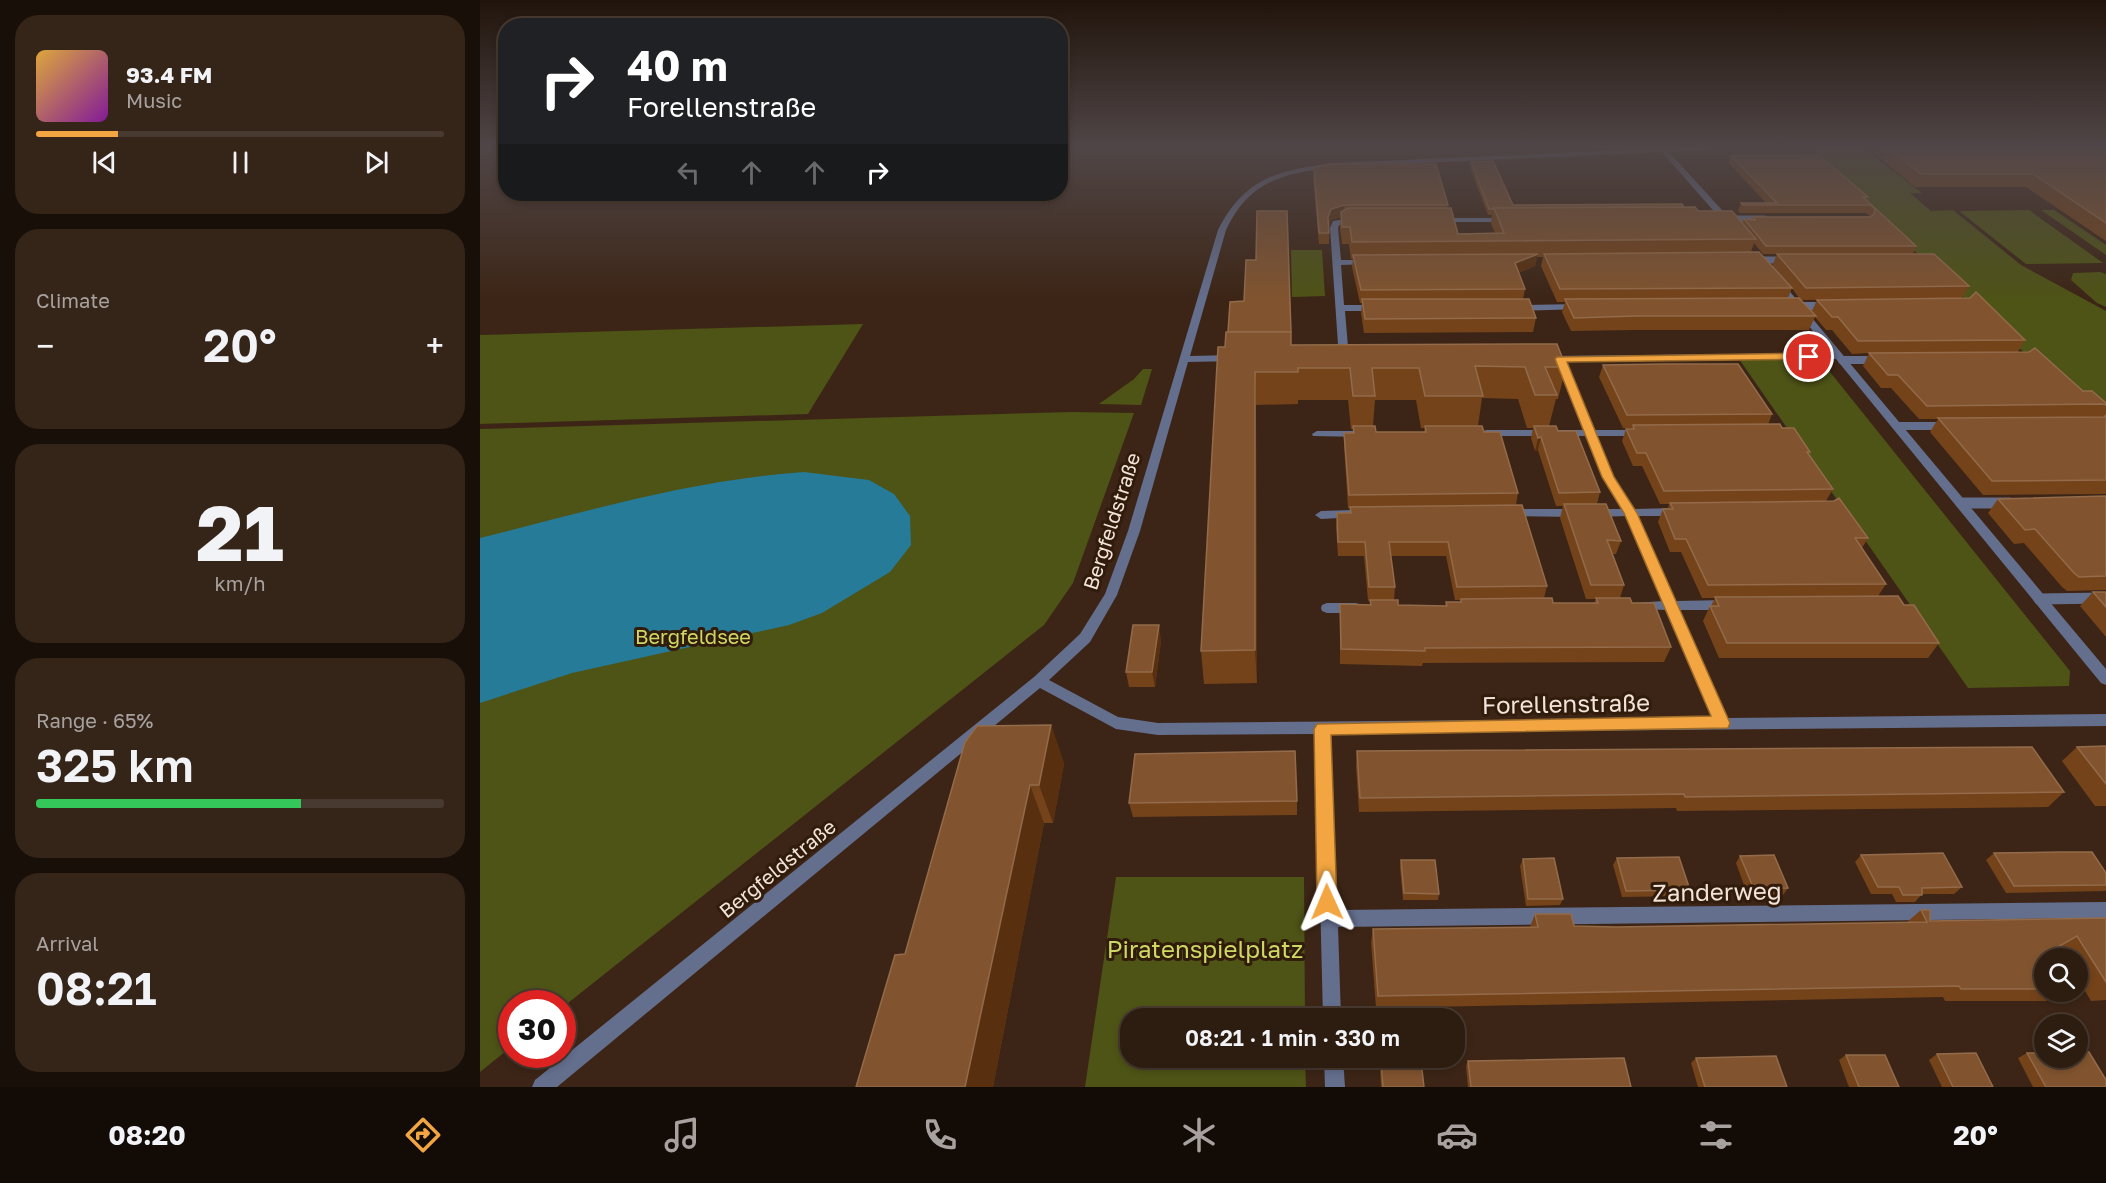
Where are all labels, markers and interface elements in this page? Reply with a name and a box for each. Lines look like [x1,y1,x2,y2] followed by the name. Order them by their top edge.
[627,40,728,90] text: 40 m
[528,42,606,120] icon: right
[126,61,212,88] text: 93.4 FM
[126,88,182,112] text: Music
[627,91,816,123] text: Forellenstraße
[88,146,121,179] icon: previous
[224,146,257,179] icon: pause
[360,146,393,179] icon: next
[672,156,705,189] icon: left
[735,156,768,189] icon: ahead
[798,156,831,189] icon: ahead
[861,156,894,189] icon: right
[36,288,110,312] text: Climate
[203,318,277,372] text: 20°
[36,326,54,365] text: −
[426,326,444,365] text: +
[1783,331,1834,382] pin
[1792,340,1825,373] icon: arrive
[1078,449,1144,593] street label: Bergfeldstraße
[196,485,284,578] text: 21
[215,571,265,595] text: km/h
[635,624,751,648] park label: Bergfeldsee
[1482,687,1650,719] street label: Forellenstraße
[36,708,153,732] text: Range · 65%
[36,738,194,792] text: 325 km
[714,814,840,922] street label: Bergfeldstraße
[1295,870,1359,934] position arrow
[1652,875,1782,907] street label: Zanderweg
[36,931,99,955] text: Arrival
[1107,934,1303,963] park label: Piratenspielplatz
[2034,948,2088,1068] map controls
[2034,948,2088,1002] button: search
[36,961,157,1015] text: 08:21
[498,990,576,1068] speed limit sign: 30
[2034,1014,2088,1068] button: layers
[1185,1024,1400,1051] text: 08:21 · 1 min · 330 m
[402,1114,444,1156] icon: directions
[661,1114,703,1156] icon: music
[919,1114,961,1156] icon: phone
[1178,1114,1220,1156] icon: climate
[1436,1114,1478,1156] icon: car
[1695,1114,1737,1156] icon: filters
[108,1119,186,1151] text: 08:20
[1953,1119,1998,1151] text: 20°

